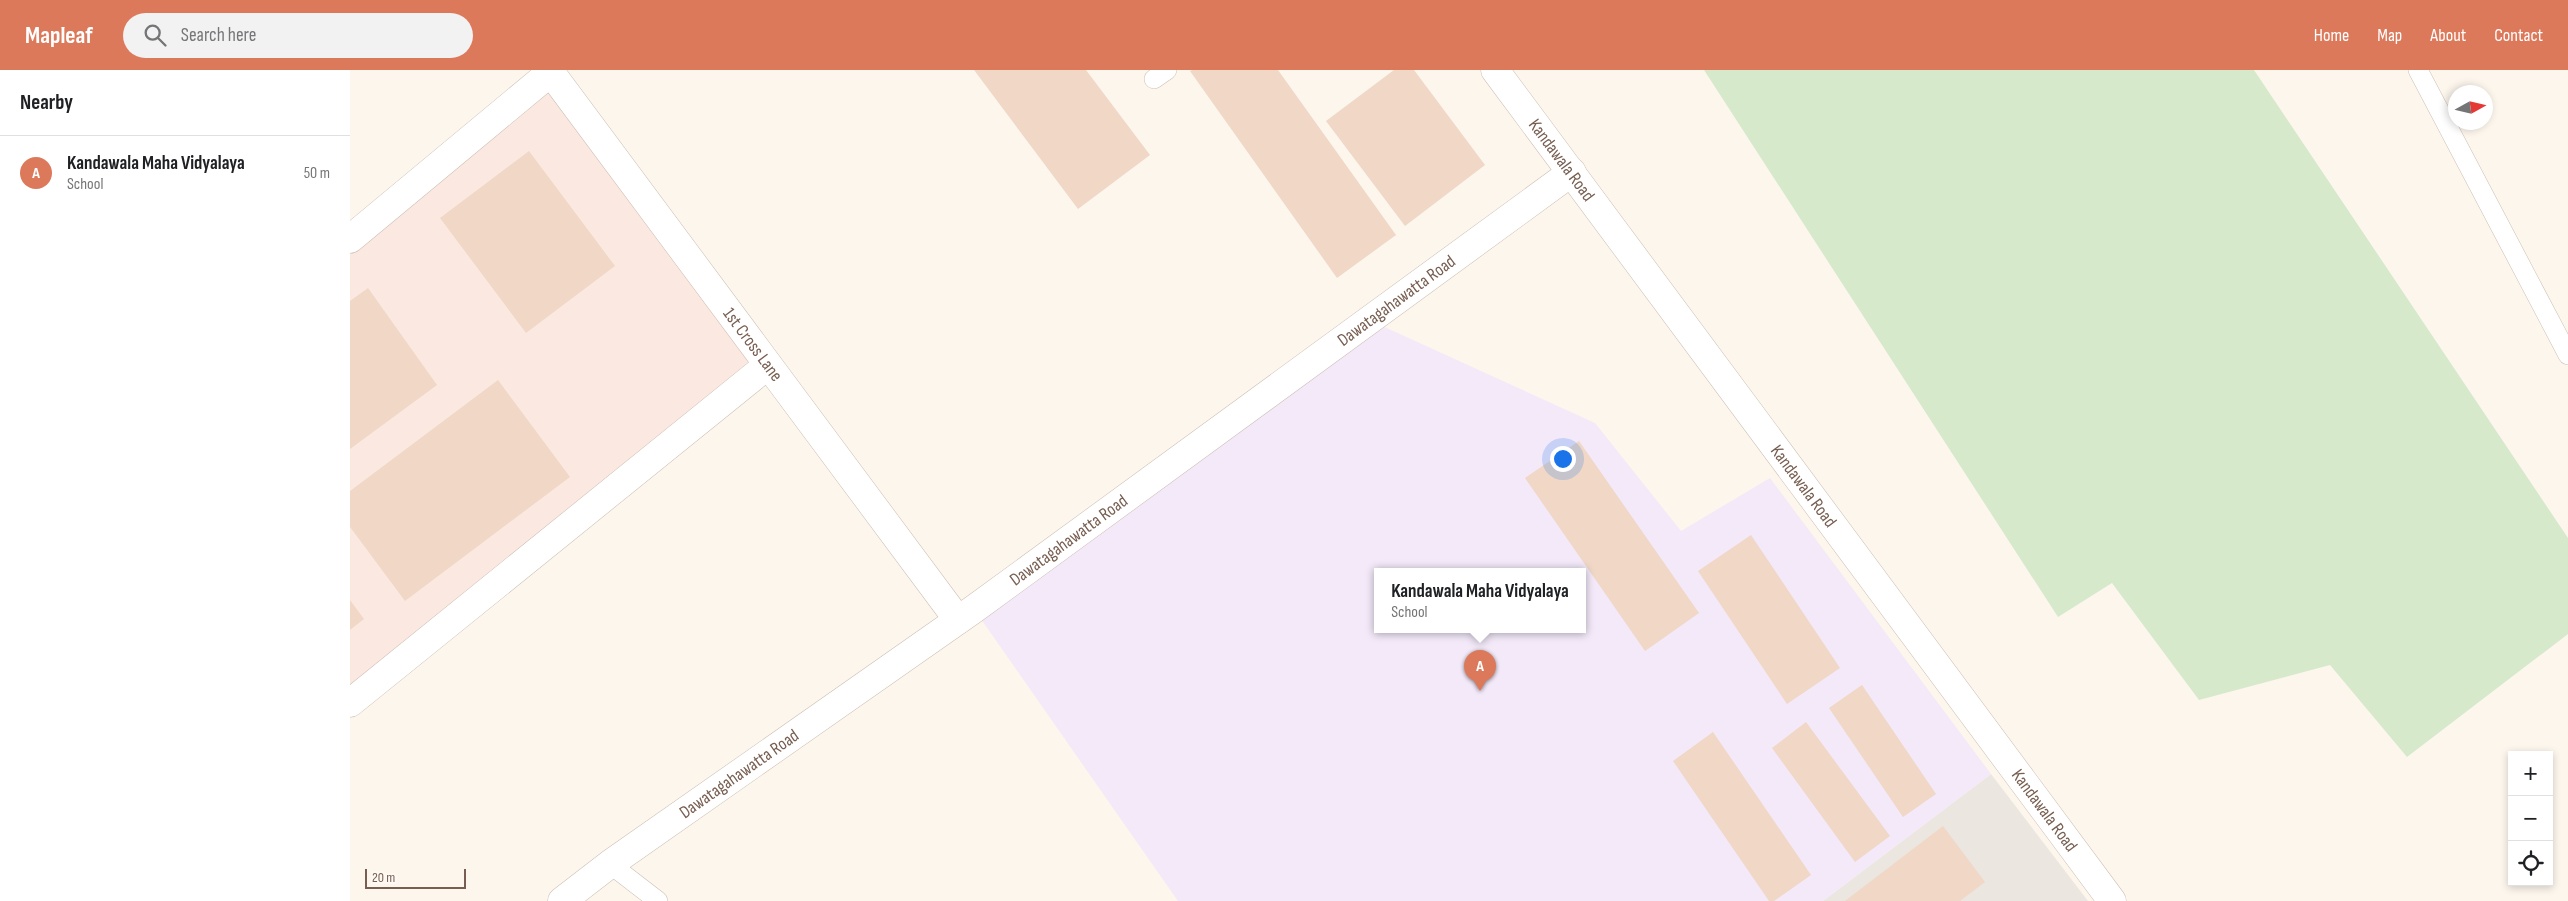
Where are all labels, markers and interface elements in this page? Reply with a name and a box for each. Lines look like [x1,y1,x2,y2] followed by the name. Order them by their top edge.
[123,13,473,58] search box
[25,21,93,50] text: Mapleaf
[141,21,169,49] icon: search
[181,24,256,47] text: Search here
[2314,25,2349,46] text: Home
[2377,25,2402,46] text: Map
[2430,25,2466,46] text: About
[2494,25,2543,46] text: Contact
[2448,85,2493,130] north arrow
[20,90,73,115] text: Nearby
[1524,115,1599,205] street label: Kandawala Road
[67,152,245,175] text: Kandawala Maha Vidyalaya
[32,164,40,183] text: A
[304,164,330,183] text: 50 m
[67,175,103,194] text: School
[1334,251,1460,351] street label: Dawatagahawatta Road
[718,304,787,386] street label: 1st Cross Lane
[1766,441,1841,531] street label: Kandawala Road
[1550,446,1576,472] your location
[1006,490,1132,590] street label: Dawatagahawatta Road
[1374,568,1586,633] popup
[1391,580,1569,603] text: Kandawala Maha Vidyalaya
[1391,603,1428,622] text: School
[1464,650,1496,691] pin: A
[676,725,803,823] street label: Dawatagahawatta Road
[2508,751,2553,886] map controls
[2508,751,2553,796] button: +
[2007,765,2082,856] street label: Kandawala Road
[2508,796,2553,841] button: −
[2508,841,2553,886] button: locate
[365,866,466,889] scale bar
[372,869,395,886] text: 20 m

